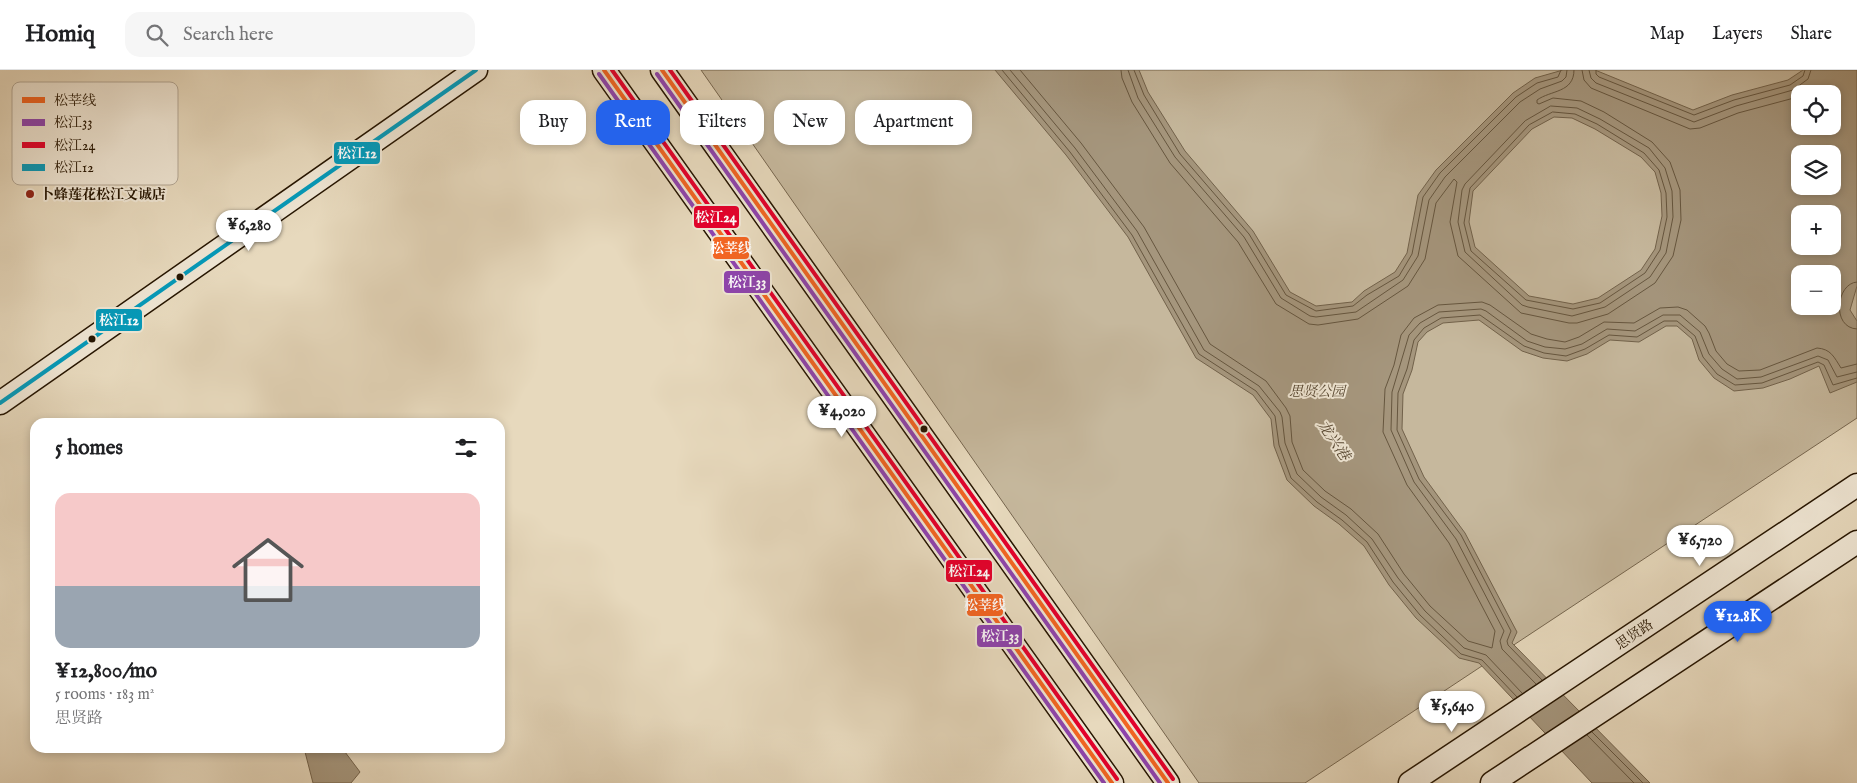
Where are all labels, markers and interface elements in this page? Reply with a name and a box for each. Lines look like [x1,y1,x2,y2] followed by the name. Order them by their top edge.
[125,12,475,57] search box
[25,19,95,50] text: Homiq
[143,21,171,49] icon: search
[183,23,274,47] text: Search here
[1650,23,1684,46] text: Map
[1712,23,1763,46] text: Layers
[1791,23,1832,46] text: Share
[12,82,178,185] legend
[1791,85,1841,315] map controls
[1791,85,1841,135] button: locate
[54,92,96,110] text: 松莘线
[520,100,586,145] chip: Buy
[596,100,670,145] chip: Rent
[680,100,764,145] chip: Filters
[774,100,845,145] chip: New
[855,100,972,145] chip: Apartment
[54,114,92,132] text: 松江33
[54,137,96,155] text: 松江24
[333,141,381,165] line badge: 松江12
[337,145,377,163] text: 松江12
[1791,145,1841,195] button: layers
[54,159,94,177] text: 松江12
[40,186,166,204] place label: 卜蜂莲花松江文诚店
[24,188,36,200] marker: 卜蜂莲花松江文诚店
[693,205,740,229] line badge: 松江24
[1791,205,1841,255] button: +
[695,209,738,227] text: 松江24
[208,210,290,252] pin: ¥6,280
[227,216,271,236] text: ¥6,280
[712,236,750,260] line badge: 松莘线
[710,240,752,258] text: 松莘线
[1791,265,1841,315] button: −
[723,270,771,294] line badge: 松江33
[175,272,185,282] unlabelled marker
[728,274,766,292] text: 松江33
[95,308,143,332] line badge: 松江12
[99,312,139,330] text: 松江12
[87,334,97,344] unlabelled marker
[1289,383,1347,401] park label: 思贤公园
[801,396,883,438] pin: ¥4,020
[818,402,866,422] text: ¥4,020
[1313,416,1355,466] water label: 龙兴港
[919,424,929,434] unlabelled marker
[452,434,480,462] icon: filters
[55,435,123,462] text: 5 homes
[1659,524,1741,567] pin: ¥6,720
[223,525,313,615] icon: home
[1678,531,1722,551] text: ¥6,720
[945,559,993,583] line badge: 松江24
[948,563,991,581] text: 松江24
[966,593,1004,617] line badge: 松莘线
[964,597,1006,615] text: 松莘线
[1697,600,1779,643] pin: ¥12.8K
[1715,607,1761,627] text: ¥12.8K
[1612,616,1657,654] street label: 思贤路
[976,624,1023,648] line badge: 松江33
[981,628,1019,646] text: 松江33
[55,658,157,685] text: ¥12,800/mo
[55,685,154,705] text: 5 rooms · 183 m²
[1411,690,1493,733] pin: ¥5,640
[1430,697,1474,717] text: ¥5,640
[55,709,103,729] text: 思贤路

